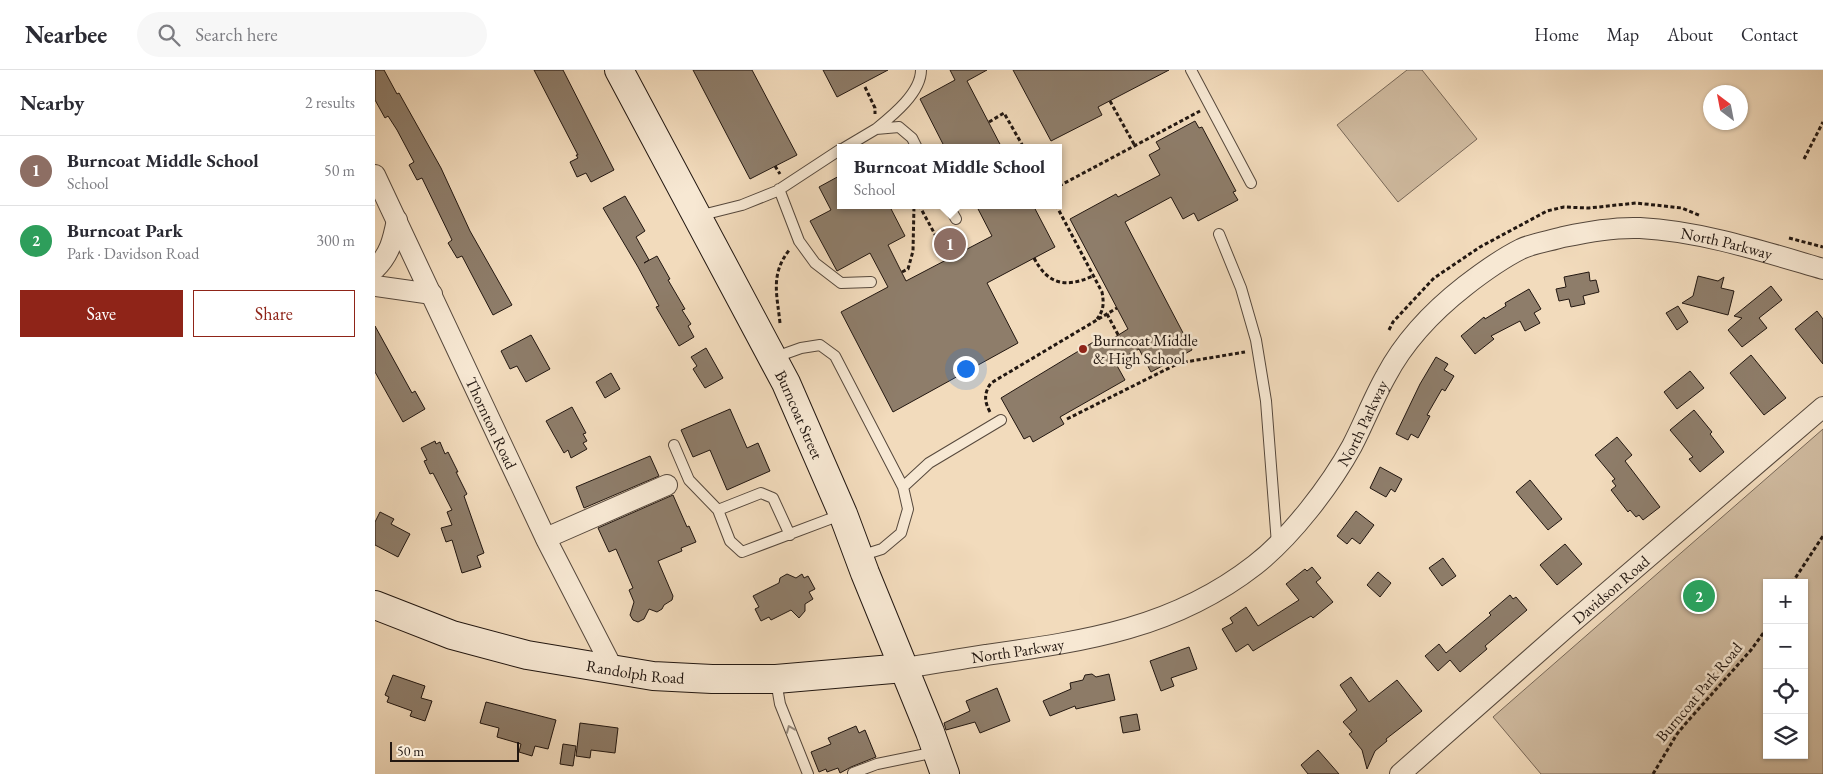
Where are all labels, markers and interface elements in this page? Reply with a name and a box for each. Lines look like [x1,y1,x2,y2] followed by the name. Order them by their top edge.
[137,12,487,57] search box
[25,19,107,50] text: Nearbee
[155,21,183,49] icon: search
[195,22,278,47] text: Search here
[1534,23,1579,46] text: Home
[1607,23,1639,46] text: Map
[1667,23,1713,46] text: About
[1741,23,1798,46] text: Contact
[1703,85,1748,130] north arrow
[20,89,84,116] text: Nearby
[305,92,355,113] text: 2 results
[837,144,1062,209] popup
[67,148,259,173] text: Burncoat Middle School
[854,154,1045,179] text: Burncoat Middle School
[32,160,40,181] text: 1
[324,160,355,181] text: 50 m
[67,173,109,194] text: School
[854,179,895,200] text: School
[67,218,183,243] text: Burncoat Park
[1679,222,1776,264] street label: North Parkway
[934,225,966,263] pin: 1
[32,230,40,251] text: 2
[316,230,355,251] text: 300 m
[67,243,199,264] text: Park · Davidson Road
[20,290,183,337] button: Save
[193,290,355,337] button: Share
[1093,330,1198,369] place label: Burncoat Middle & High School
[1077,343,1089,355] marker: Burncoat Middle & High School
[953,356,979,382] your location
[770,366,828,462] street label: Burncoat Street
[461,374,522,473] street label: Thornton Road
[1332,375,1393,470] street label: North Parkway
[1568,550,1654,629] street label: Davidson Road
[1683,577,1715,615] pin: 2
[1763,579,1808,759] map controls
[1763,579,1808,624] button: +
[1763,624,1808,669] button: −
[970,633,1067,668] street label: North Parkway
[1651,637,1747,746] street label: Burncoat Park Road
[585,655,686,688] street label: Randolph Road
[1763,669,1808,714] button: locate
[1763,714,1808,759] button: layers
[786,725,796,734] one-way arrow
[390,739,519,762] scale bar
[397,742,424,760] text: 50 m

